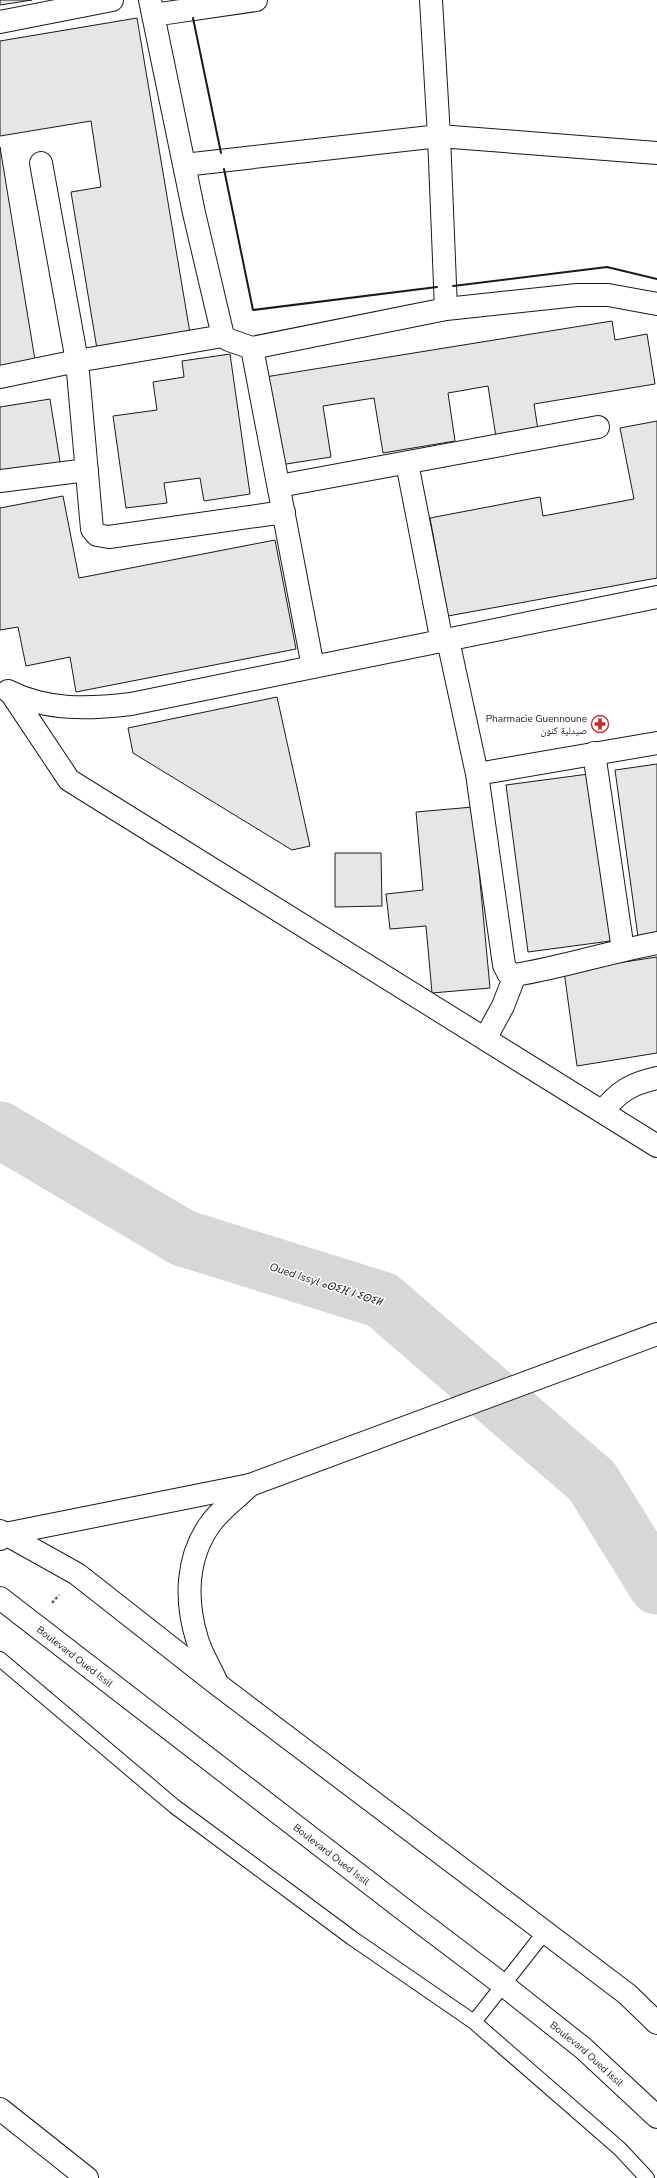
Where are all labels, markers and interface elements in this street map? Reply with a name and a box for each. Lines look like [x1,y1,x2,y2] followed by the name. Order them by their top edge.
[486,712,587,738] place label: Pharmacie Guennoune صيدلية كنون
[590,714,610,734] pharmacy icon: Pharmacie Guennoune صيدلية كنون
[268,1259,386,1310] water label: Oued Issyl ⴰⵙⵉⴼ ⵏ ⵉⵙⵉⵍ
[34,1623,116,1691] street label: Boulevard Oued Issil
[290,1821,372,1889] street label: Boulevard Oued Issil
[547,2019,626,2090] street label: Boulevard Oued Issil

